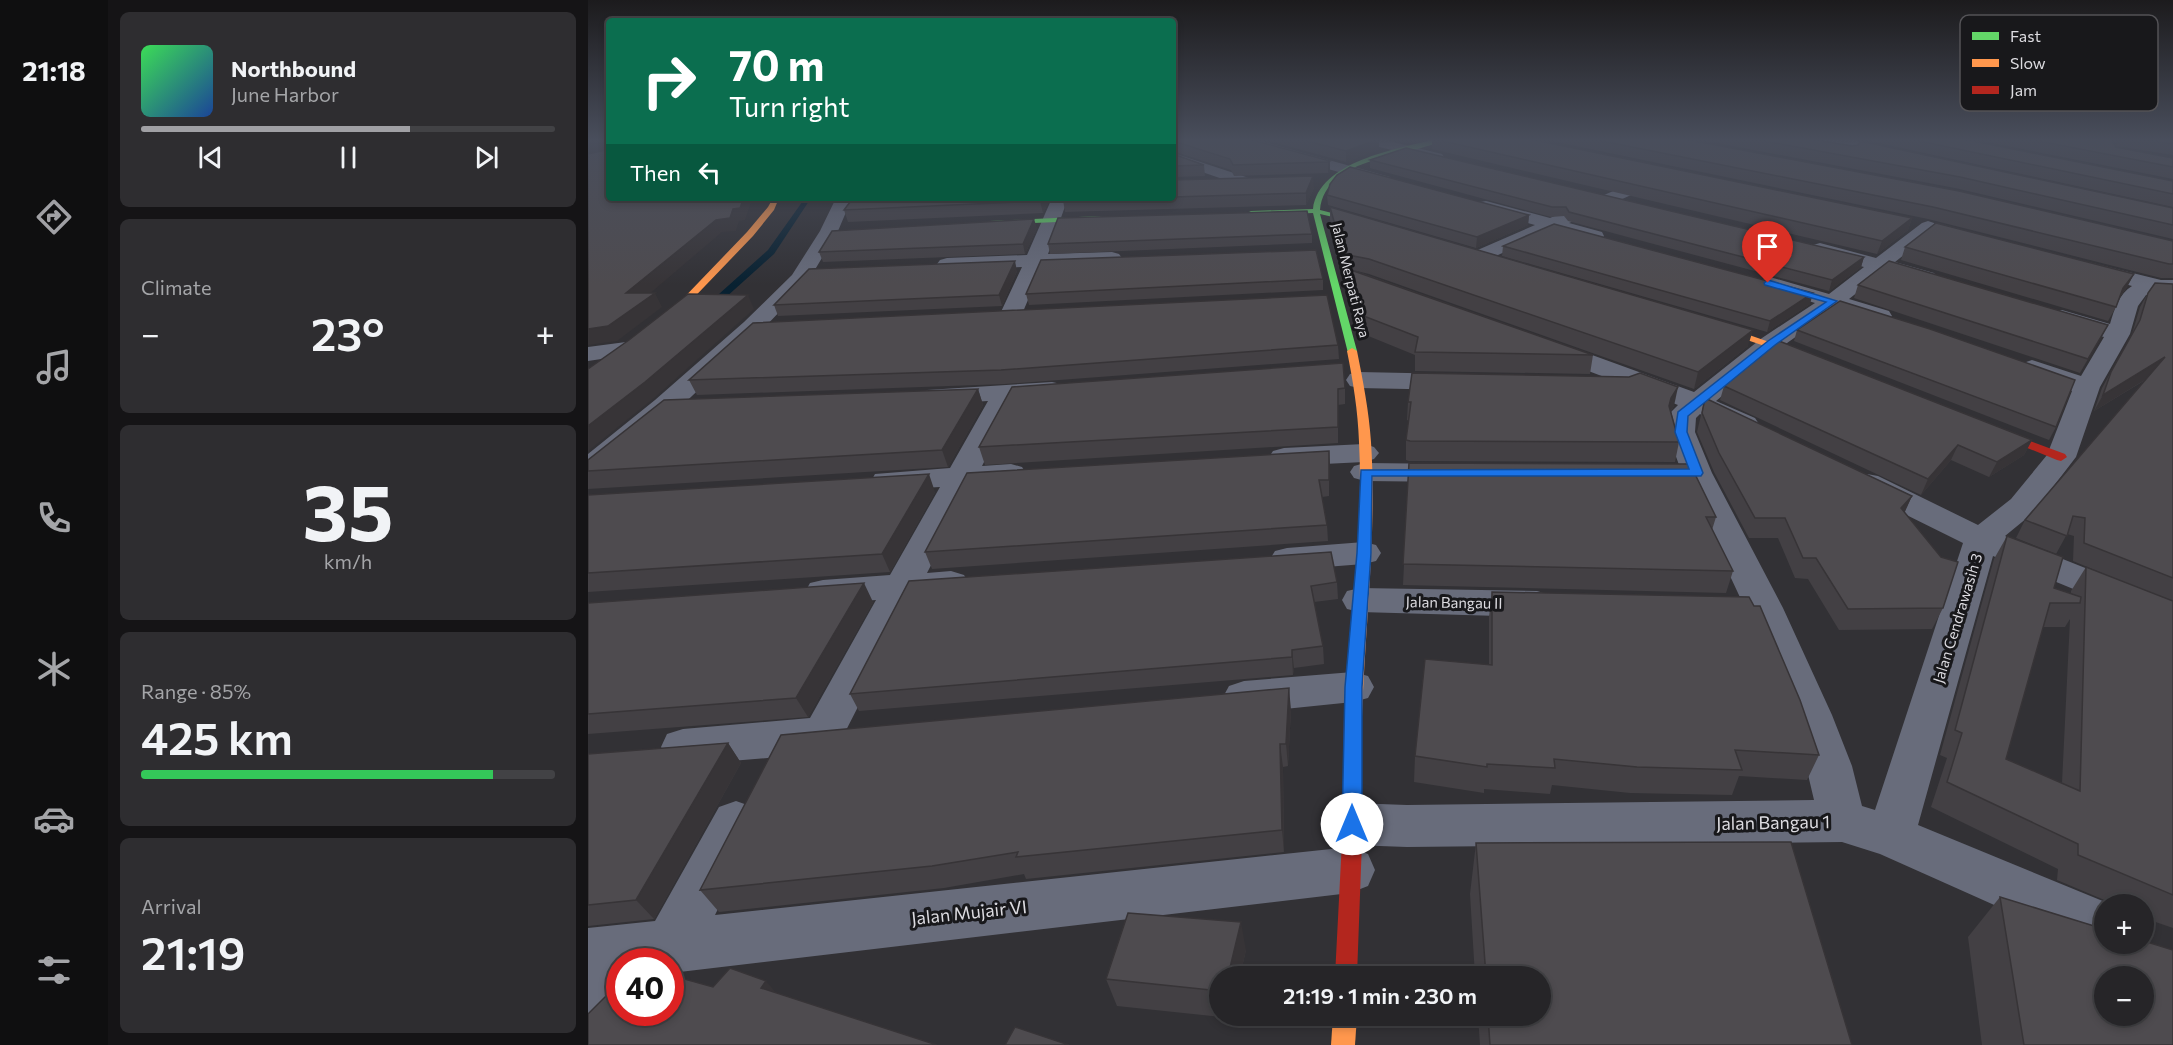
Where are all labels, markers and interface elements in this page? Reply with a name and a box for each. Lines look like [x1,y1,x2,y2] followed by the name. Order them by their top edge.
[1960,15,2158,111] legend
[2010,26,2041,45] text: Fast
[729,38,824,90] text: 70 m
[630,42,708,120] icon: right
[2010,53,2046,72] text: Slow
[22,54,86,87] text: 21:18
[231,55,356,82] text: Northbound
[2010,80,2037,99] text: Jam
[231,82,339,106] text: June Harbor
[729,90,849,123] text: Turn right
[194,141,227,174] icon: previous
[332,141,365,174] icon: pause
[470,141,503,174] icon: next
[693,156,726,189] icon: left
[630,159,681,186] text: Then
[33,196,75,238] icon: directions
[1328,221,1374,339] street label: Jalan Merpati Raya
[1742,221,1793,283] pin
[1751,230,1784,263] icon: arrive
[141,275,211,299] text: Climate
[311,305,384,360] text: 23°
[141,312,160,353] text: −
[536,312,555,353] text: +
[33,346,75,388] icon: music
[303,462,393,557] text: 35
[33,497,75,539] icon: phone
[324,549,372,573] text: km/h
[1929,551,1985,685] street label: Jalan Cendrawasih 3
[1405,592,1503,612] street label: Jalan Bangau II
[33,648,75,690] icon: climate
[141,679,251,703] text: Range · 85%
[141,709,293,764] text: 425 km
[1320,792,1384,856] position arrow
[33,798,75,840] icon: car
[1716,810,1830,834] street label: Jalan Bangau 1
[141,894,202,918] text: Arrival
[2094,894,2154,1026] map controls
[2094,894,2154,954] button: +
[910,895,1028,929] street label: Jalan Mujair VI
[141,924,245,979] text: 21:19
[606,948,684,1026] speed limit sign: 40
[33,949,75,991] icon: filters
[2094,966,2154,1026] button: −
[1283,982,1477,1009] text: 21:19 · 1 min · 230 m

